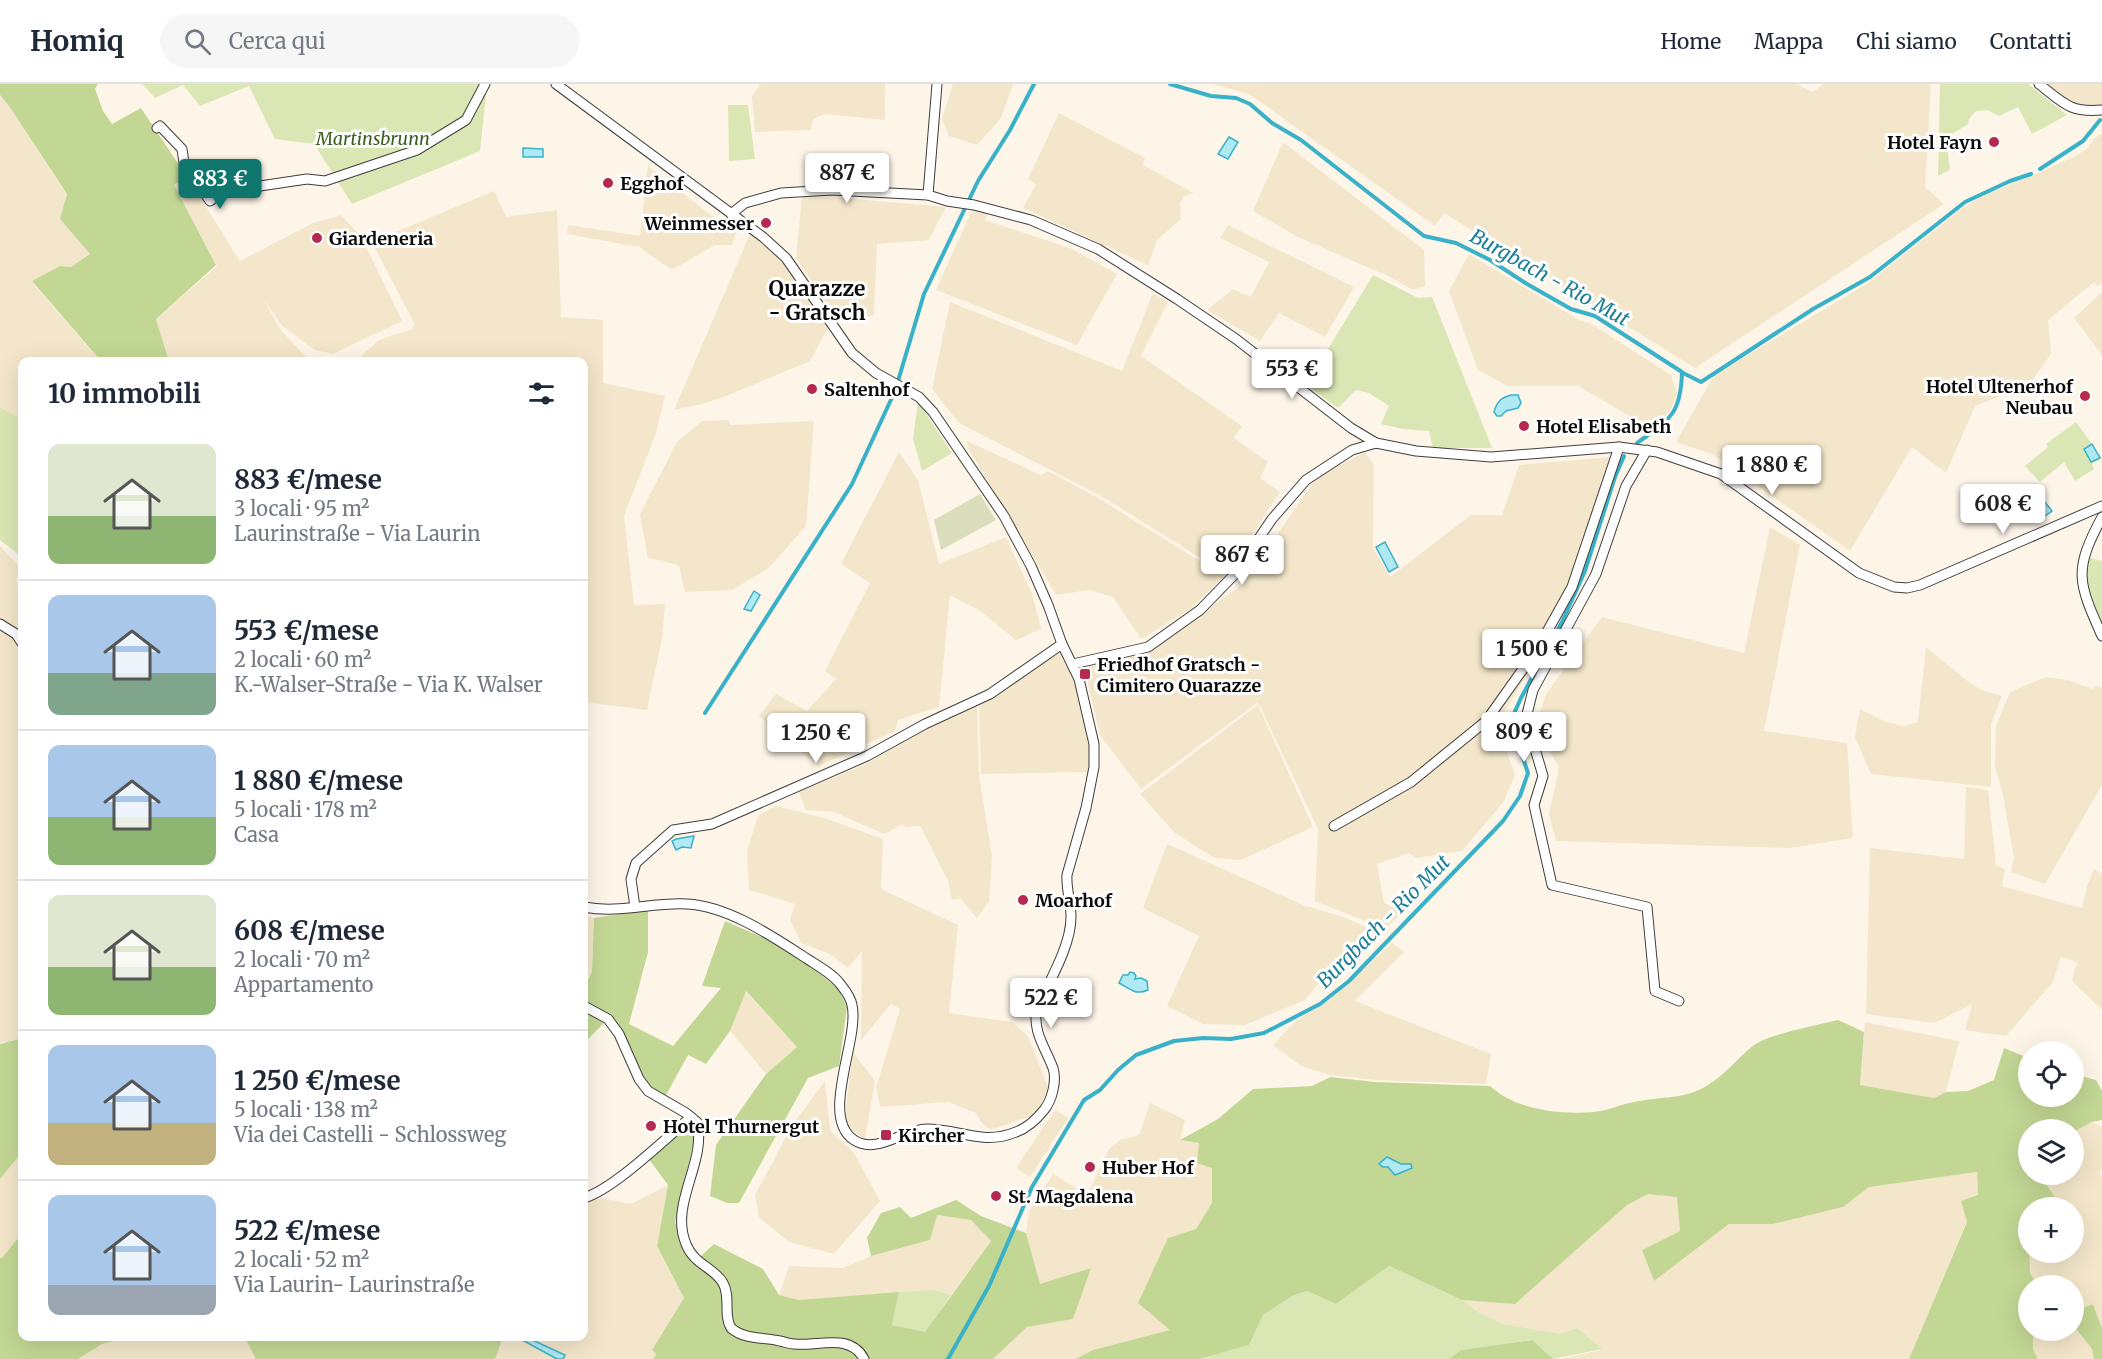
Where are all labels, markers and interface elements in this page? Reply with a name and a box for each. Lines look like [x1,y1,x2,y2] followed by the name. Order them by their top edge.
[160,14,580,68] search box
[30,23,124,59] text: Homiq
[181,25,214,58] icon: search
[229,27,326,55] text: Cerca qui
[1661,28,1721,55] text: Home
[1754,28,1823,55] text: Mappa
[1856,28,1957,55] text: Chi siamo
[1990,28,2072,55] text: Contatti
[315,127,430,150] park label: Martinsbrunn
[1887,131,1982,154] place label: Hotel Fayn
[1987,135,2001,149] marker: Hotel Fayn
[805,153,889,204] pin: 887 €
[178,159,262,210] pin: 883 €
[819,160,875,185] text: 887 €
[192,166,248,191] text: 883 €
[620,172,685,195] place label: Egghof
[601,176,615,190] marker: Egghof
[643,212,754,235] place label: Weinmesser
[759,216,773,230] marker: Weinmesser
[1466,223,1634,331] water label: Burgbach - Rio Mut
[329,227,433,250] place label: Giardeneria
[310,231,324,245] marker: Giardeneria
[769,275,865,326] district label: Quarazze - Gratsch
[1250,349,1334,400] pin: 553 €
[1266,356,1318,381] text: 553 €
[1926,375,2074,419] place label: Hotel Ultenerhof Neubau
[48,377,201,410] text: 10 immobili
[525,377,558,410] icon: filters
[824,378,910,401] place label: Saltenhof
[805,382,819,396] marker: Saltenhof
[2078,389,2092,403] marker: Hotel Ultenerhof Neubau
[1536,415,1671,438] place label: Hotel Elisabeth
[1517,419,1531,433] marker: Hotel Elisabeth
[1717,445,1827,496] pin: 1 880 €
[1736,452,1808,477] text: 1 880 €
[234,463,382,496] text: 883 €/mese
[96,468,168,540] icon: home
[1961,484,2045,535] pin: 608 €
[1974,491,2032,516] text: 608 €
[234,496,369,521] text: 3 locali · 95 m²
[234,521,481,546] text: Laurinstraße - Via Laurin
[1200,535,1284,586] pin: 867 €
[1215,542,1269,567] text: 867 €
[234,614,379,647] text: 553 €/mese
[96,619,168,691] icon: home
[1477,629,1587,680] pin: 1 500 €
[1496,636,1568,661] text: 1 500 €
[234,647,371,672] text: 2 locali · 60 m²
[1097,653,1262,697] place label: Friedhof Gratsch - Cimitero Quarazze
[1078,667,1092,681] marker: Friedhof Gratsch - Cimitero Quarazze
[234,672,543,697] text: K.-Walser-Straße - Via K. Walser
[1482,712,1566,763] pin: 809 €
[761,713,871,764] pin: 1 250 €
[1495,719,1553,744] text: 809 €
[781,720,851,745] text: 1 250 €
[234,764,403,797] text: 1 880 €/mese
[96,769,168,841] icon: home
[234,797,377,822] text: 5 locali · 178 m²
[234,822,279,847] text: Casa
[1311,849,1455,993] water label: Burgbach - Rio Mut
[1035,889,1113,912] place label: Moarhof
[1016,893,1030,907] marker: Moarhof
[234,914,385,947] text: 608 €/mese
[96,919,168,991] icon: home
[234,947,370,972] text: 2 locali · 70 m²
[234,972,373,997] text: Appartamento
[1009,978,1093,1029] pin: 522 €
[1024,985,1078,1010] text: 522 €
[2018,1041,2084,1341] map controls
[2018,1041,2084,1107] button: locate
[234,1064,401,1097] text: 1 250 €/mese
[96,1069,168,1141] icon: home
[234,1097,378,1122] text: 5 locali · 138 m²
[663,1115,820,1138] place label: Hotel Thurnergut
[644,1119,658,1133] marker: Hotel Thurnergut
[2018,1119,2084,1185] button: layers
[234,1122,506,1147] text: Via dei Castelli - Schlossweg
[898,1124,965,1147] place label: Kircher
[879,1128,893,1142] marker: Kircher
[1102,1156,1194,1179] place label: Huber Hof
[1083,1160,1097,1174] marker: Huber Hof
[1008,1185,1134,1208] place label: St. Magdalena
[989,1189,1003,1203] marker: St. Magdalena
[2018,1197,2084,1263] button: +
[234,1214,380,1247] text: 522 €/mese
[96,1219,168,1291] icon: home
[234,1247,369,1272] text: 2 locali · 52 m²
[234,1272,474,1297] text: Via Laurin- Laurinstraße
[2018,1275,2084,1341] button: −

